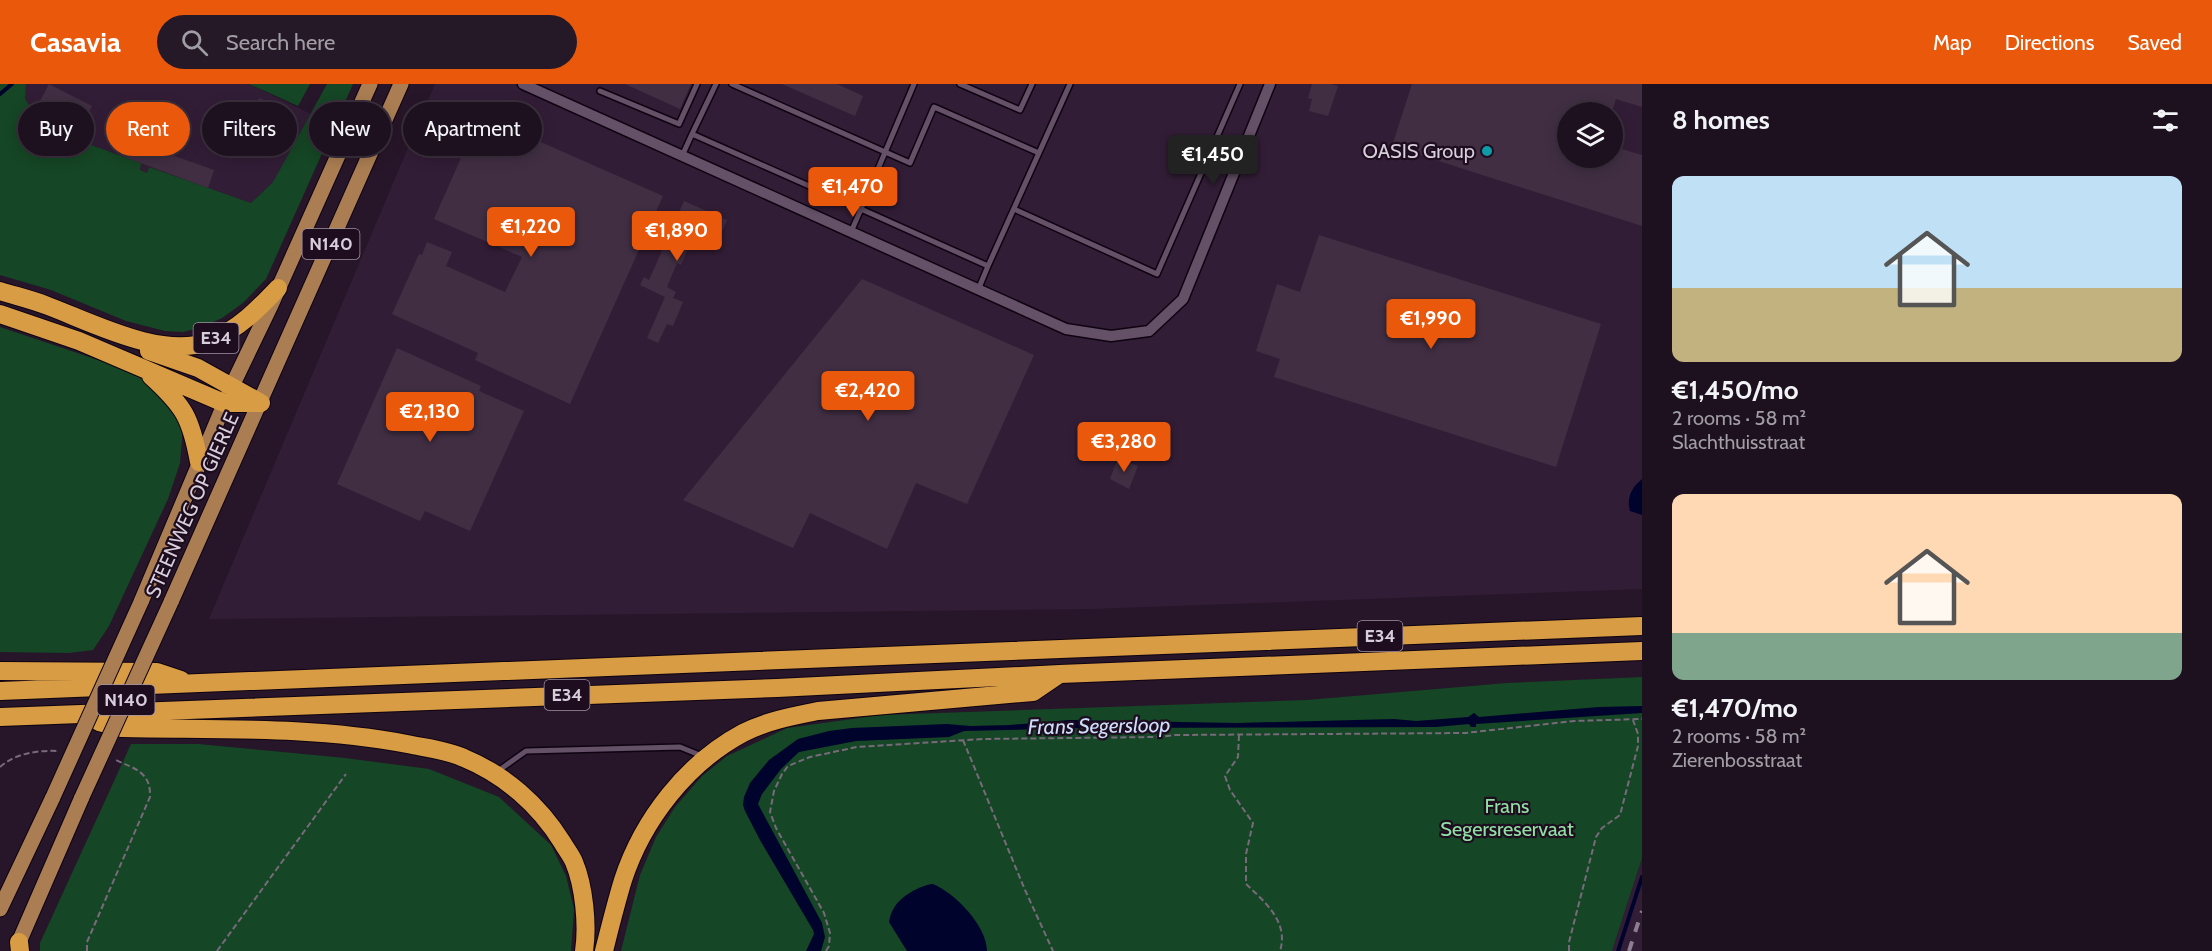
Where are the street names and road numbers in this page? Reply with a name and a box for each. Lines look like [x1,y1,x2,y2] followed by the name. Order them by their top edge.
[302,229,360,259] road number: N140
[194,323,238,353] road number: E34
[140,409,244,601] street label: STEENWEG OP GIERLE
[1358,621,1402,651] road number: E34
[544,680,590,710] road number: E34
[98,685,154,715] road number: N140

